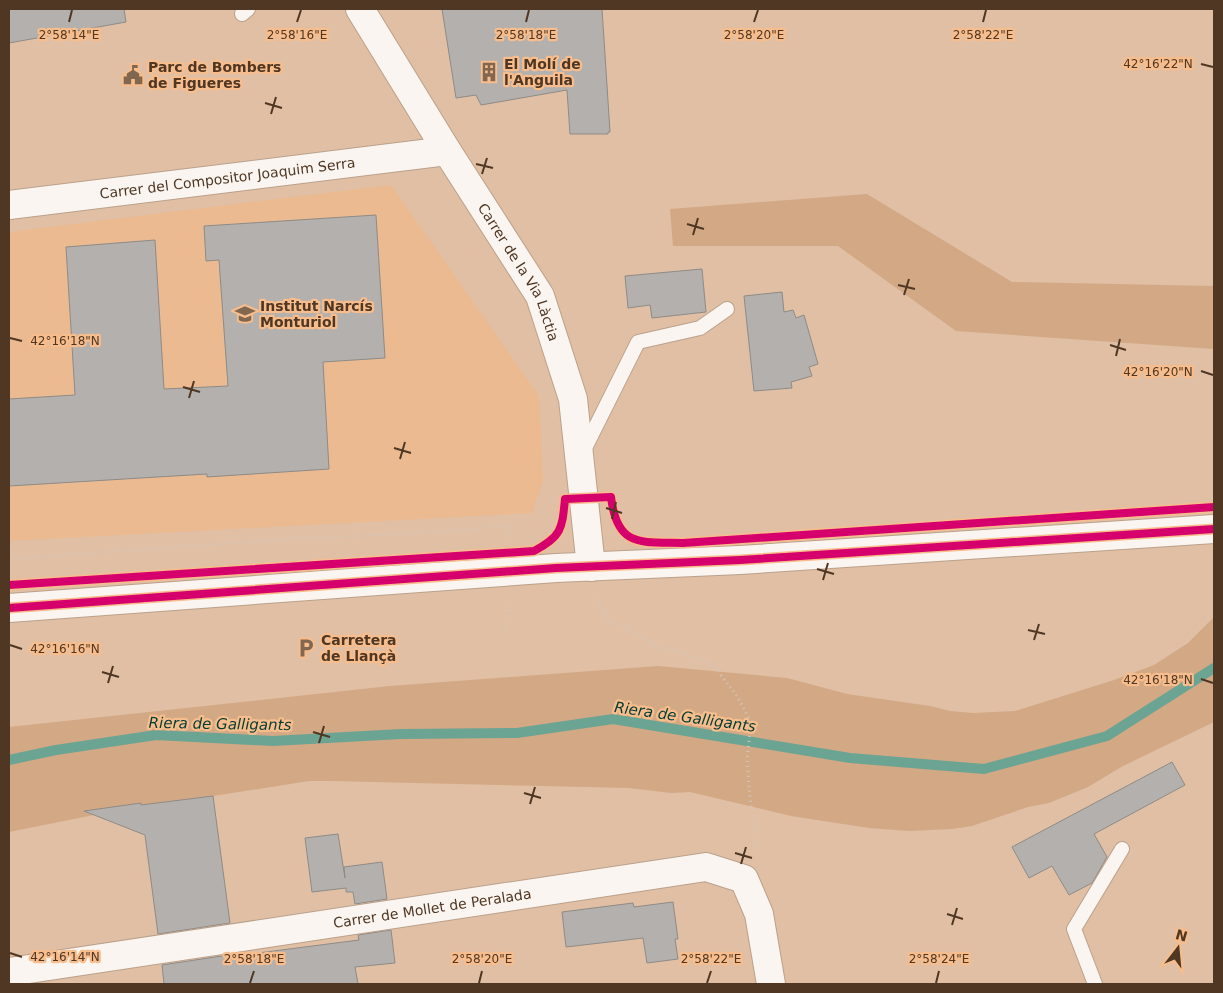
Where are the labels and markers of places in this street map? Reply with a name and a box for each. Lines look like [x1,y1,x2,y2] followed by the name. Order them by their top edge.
[504,56,581,88] place label: El Molí de l'Anguila
[148,59,281,91] place label: Parc de Bombers de Figueres
[478,61,500,83] building icon: El Molí de l'Anguila
[122,64,144,86] public building icon: Parc de Bombers de Figueres
[260,298,373,330] place label: Institut Narcís Monturiol
[234,303,256,325] school or university icon: Institut Narcís Monturiol
[321,632,397,664] place label: Carretera de Llançà
[295,637,317,659] parking icon: Carretera de Llançà

